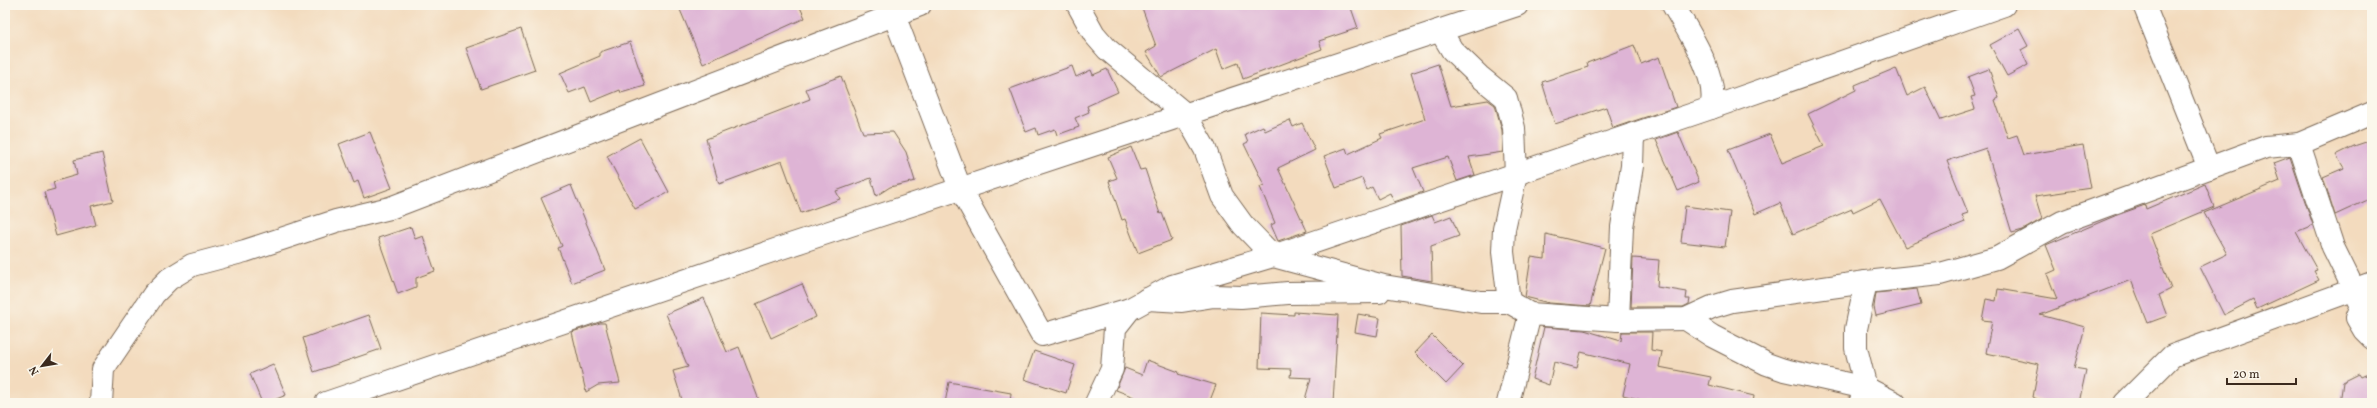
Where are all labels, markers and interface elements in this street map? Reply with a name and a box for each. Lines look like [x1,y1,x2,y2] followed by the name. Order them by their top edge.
[22,346,62,386] north arrow
[2227,360,2296,386] scale bar
[26,363,43,378] text: N
[2233,367,2260,383] text: 20 m

